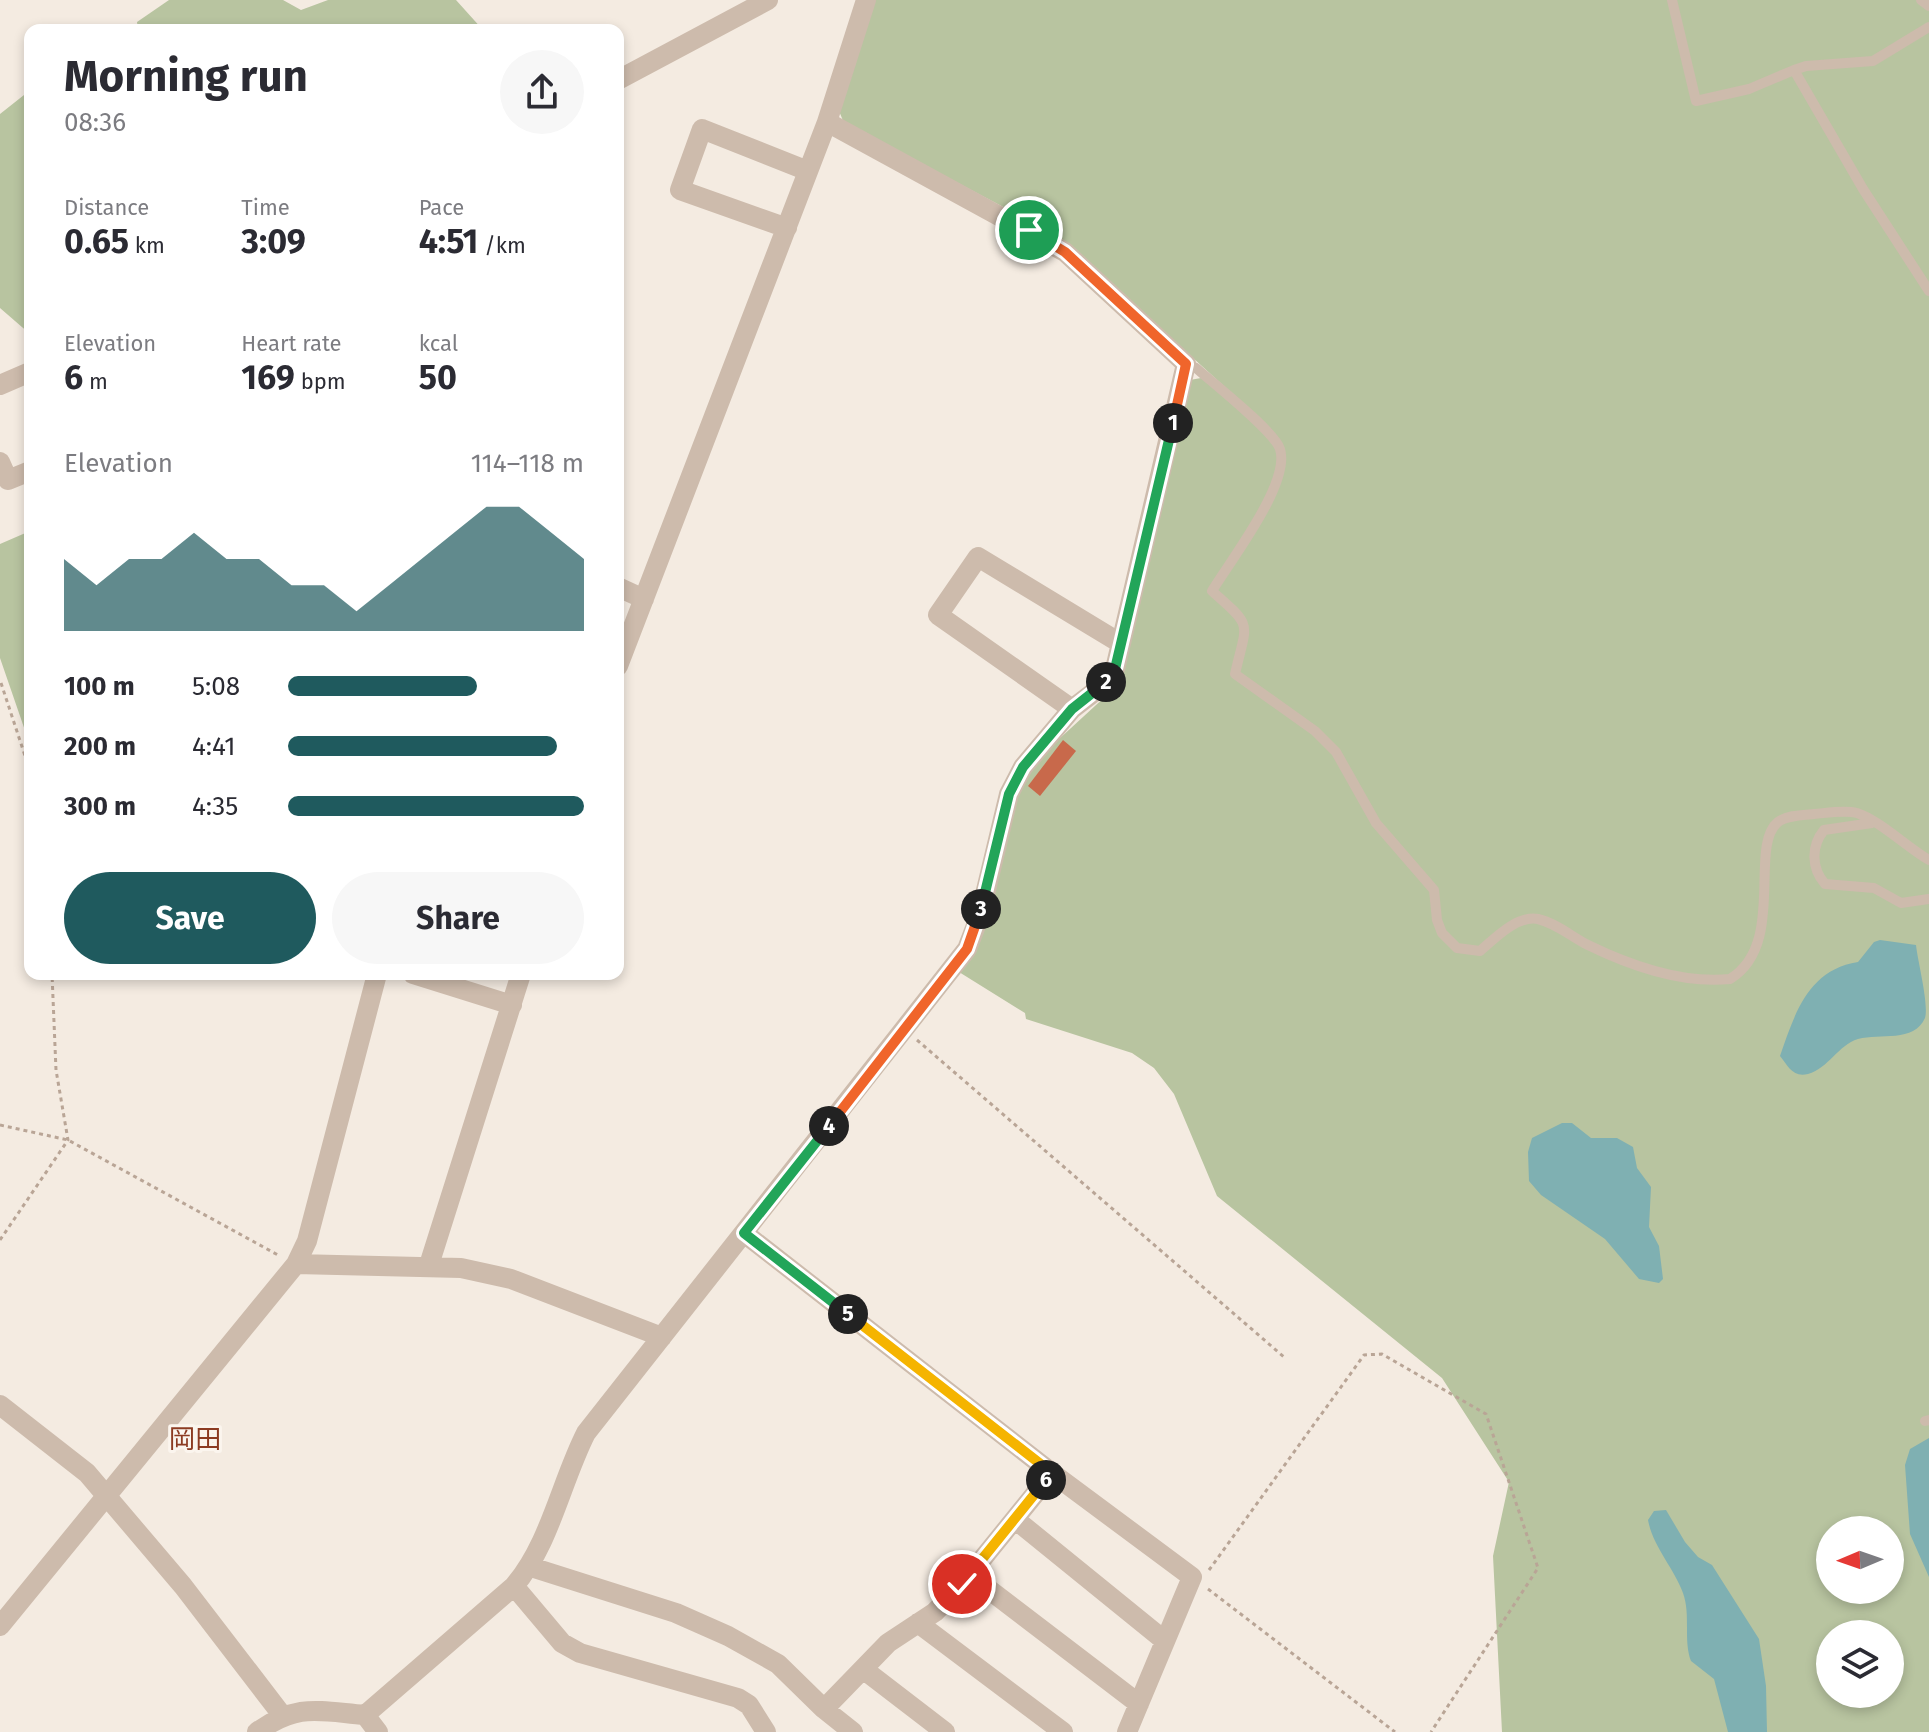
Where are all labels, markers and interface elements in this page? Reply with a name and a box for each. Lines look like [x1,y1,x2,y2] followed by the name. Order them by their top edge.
[64,50,308,103] text: Morning run
[500,50,584,134] button: share
[64,107,126,138] text: 08:36
[64,194,149,221] text: Distance
[241,194,290,221] text: Time
[419,194,464,221] text: Pace
[995,196,1063,264] pin
[1007,208,1051,252] icon: arrive
[64,221,129,262] text: 0.65
[241,221,306,262] text: 3:09
[419,221,478,262] text: 4:51
[129,232,165,259] text: km
[478,232,526,259] text: /km
[64,330,156,357] text: Elevation
[241,330,342,357] text: Heart rate
[419,330,458,357] text: kcal
[64,357,83,398] text: 6
[241,357,295,398] text: 169
[419,357,457,398] text: 50
[83,368,108,395] text: m
[295,368,346,395] text: bpm
[1153,403,1193,443] pin: 1
[1168,409,1178,436] text: 1
[64,448,173,479] text: Elevation
[471,448,584,479] text: 114–118 m
[1086,662,1126,702] pin: 2
[1100,668,1112,695] text: 2
[64,671,135,702] text: 100 m
[192,671,240,702] text: 5:08
[64,731,136,762] text: 200 m
[192,731,236,762] text: 4:41
[64,791,136,822] text: 300 m
[192,791,238,822] text: 4:35
[64,872,316,964] button: Save
[332,872,584,964] button: Share
[961,889,1001,929] pin: 3
[975,895,987,922] text: 3
[809,1106,849,1146] pin: 4
[823,1112,835,1139] text: 4
[828,1294,868,1334] pin: 5
[842,1300,854,1327] text: 5
[169,1424,221,1455] district label: 岡田
[1026,1460,1066,1500] pin: 6
[1040,1466,1052,1493] text: 6
[1816,1516,1904,1604] north arrow
[1816,1516,1904,1708] map controls
[928,1550,996,1618] pin
[940,1562,984,1606] icon: check
[1816,1620,1904,1708] button: layers

